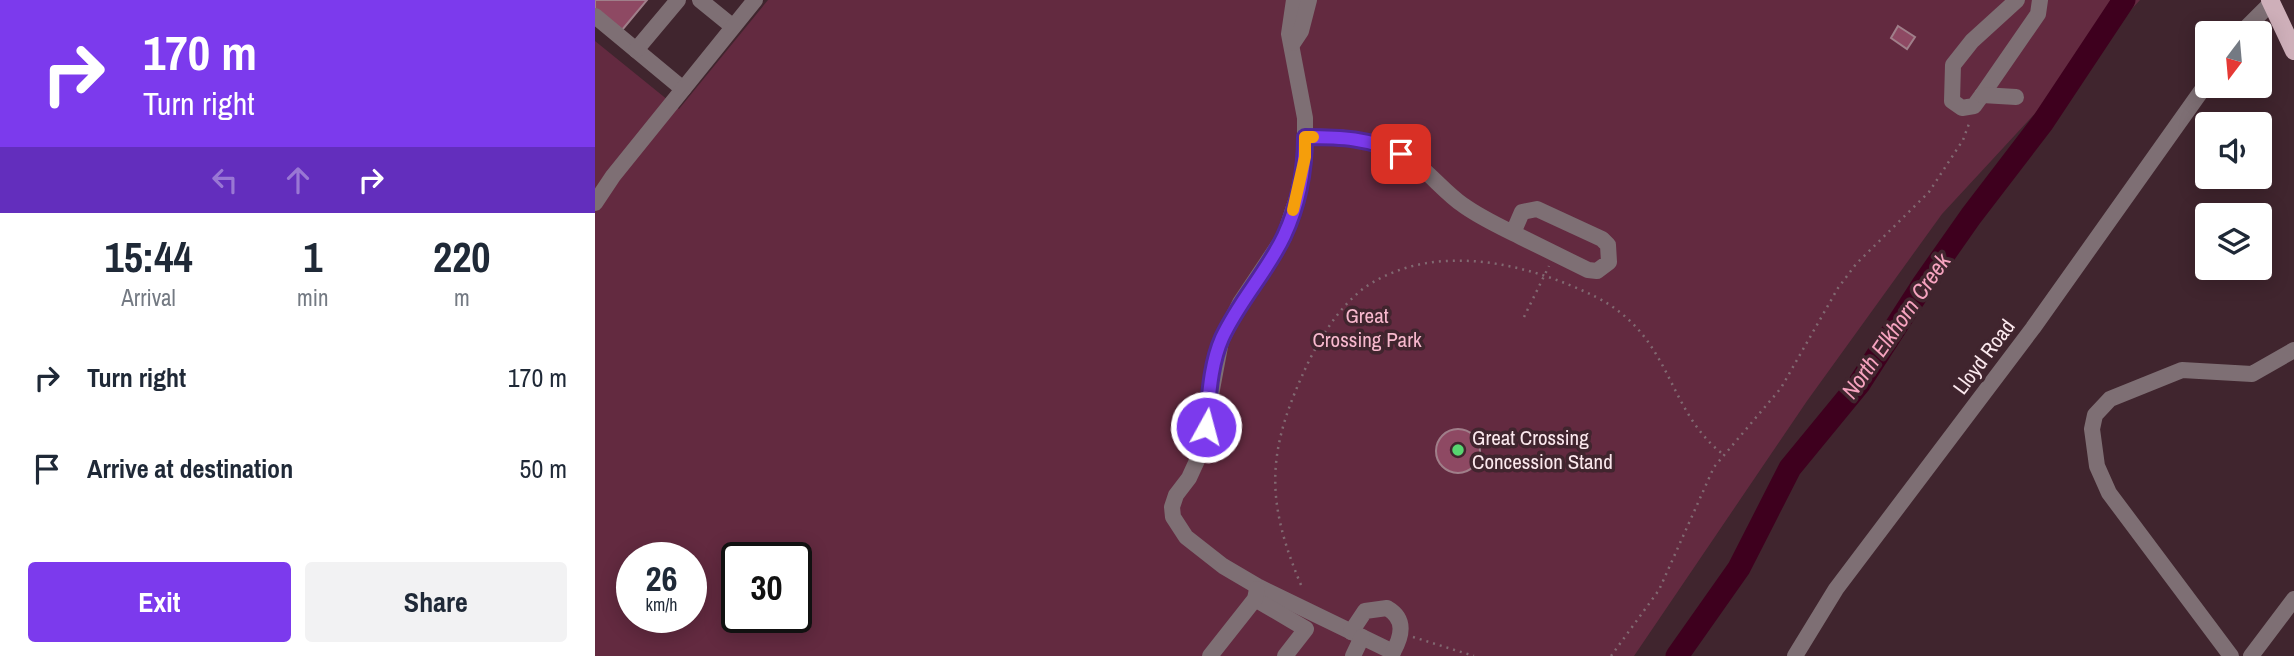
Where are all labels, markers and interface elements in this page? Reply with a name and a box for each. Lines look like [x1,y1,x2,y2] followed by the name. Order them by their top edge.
[143,19,257,85] text: 170 m
[2195,21,2271,98] north arrow
[2195,21,2272,280] map controls
[28,28,119,119] icon: right
[143,82,255,125] text: Turn right
[2195,112,2272,189] button: sound
[1371,124,1431,184] pin
[1382,135,1420,173] icon: arrive
[206,161,244,199] icon: left
[279,161,317,199] icon: ahead
[352,161,390,199] icon: right
[2195,203,2272,280] button: layers
[105,229,193,285] text: 15:44
[303,229,322,285] text: 1
[433,229,491,285] text: 220
[1834,246,1958,405] water label: North Elkhorn Creek
[121,282,176,313] text: Arrival
[297,282,329,313] text: min
[454,282,470,313] text: m
[1312,301,1422,354] park label: Great Crossing Park
[1946,313,2021,400] street label: Lloyd Road
[28,359,66,397] icon: right
[87,360,186,395] text: Turn right
[508,360,567,395] text: 170 m
[1169,390,1243,464] position arrow
[1472,423,1613,476] place label: Great Crossing Concession Stand
[1450,442,1466,458] marker: Great Crossing Concession Stand
[28,450,66,488] icon: arrive
[87,451,293,486] text: Arrive at destination
[520,451,567,486] text: 50 m
[721,542,812,633] speed limit sign: 30
[646,555,677,602] text: 26
[28,562,291,642] button: Exit
[305,562,567,642] button: Share
[646,592,678,617] text: km/h

